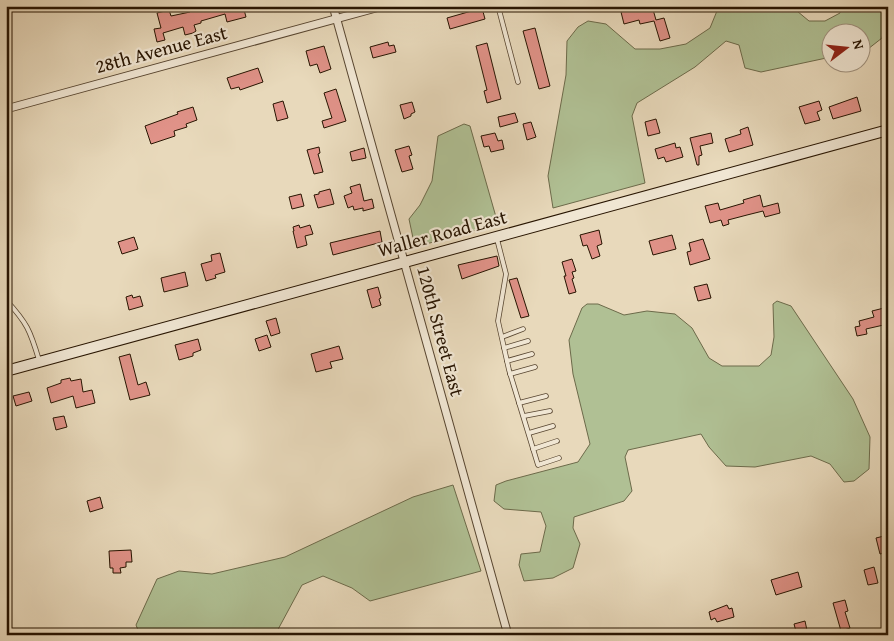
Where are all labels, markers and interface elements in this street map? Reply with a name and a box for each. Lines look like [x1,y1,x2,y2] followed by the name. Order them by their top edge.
[92,18,230,80] street label: 28th Avenue East
[822,22,872,72] north arrow
[848,37,870,52] text: N
[374,202,510,264] street label: Waller Road East
[410,263,472,400] street label: 120th Street East

